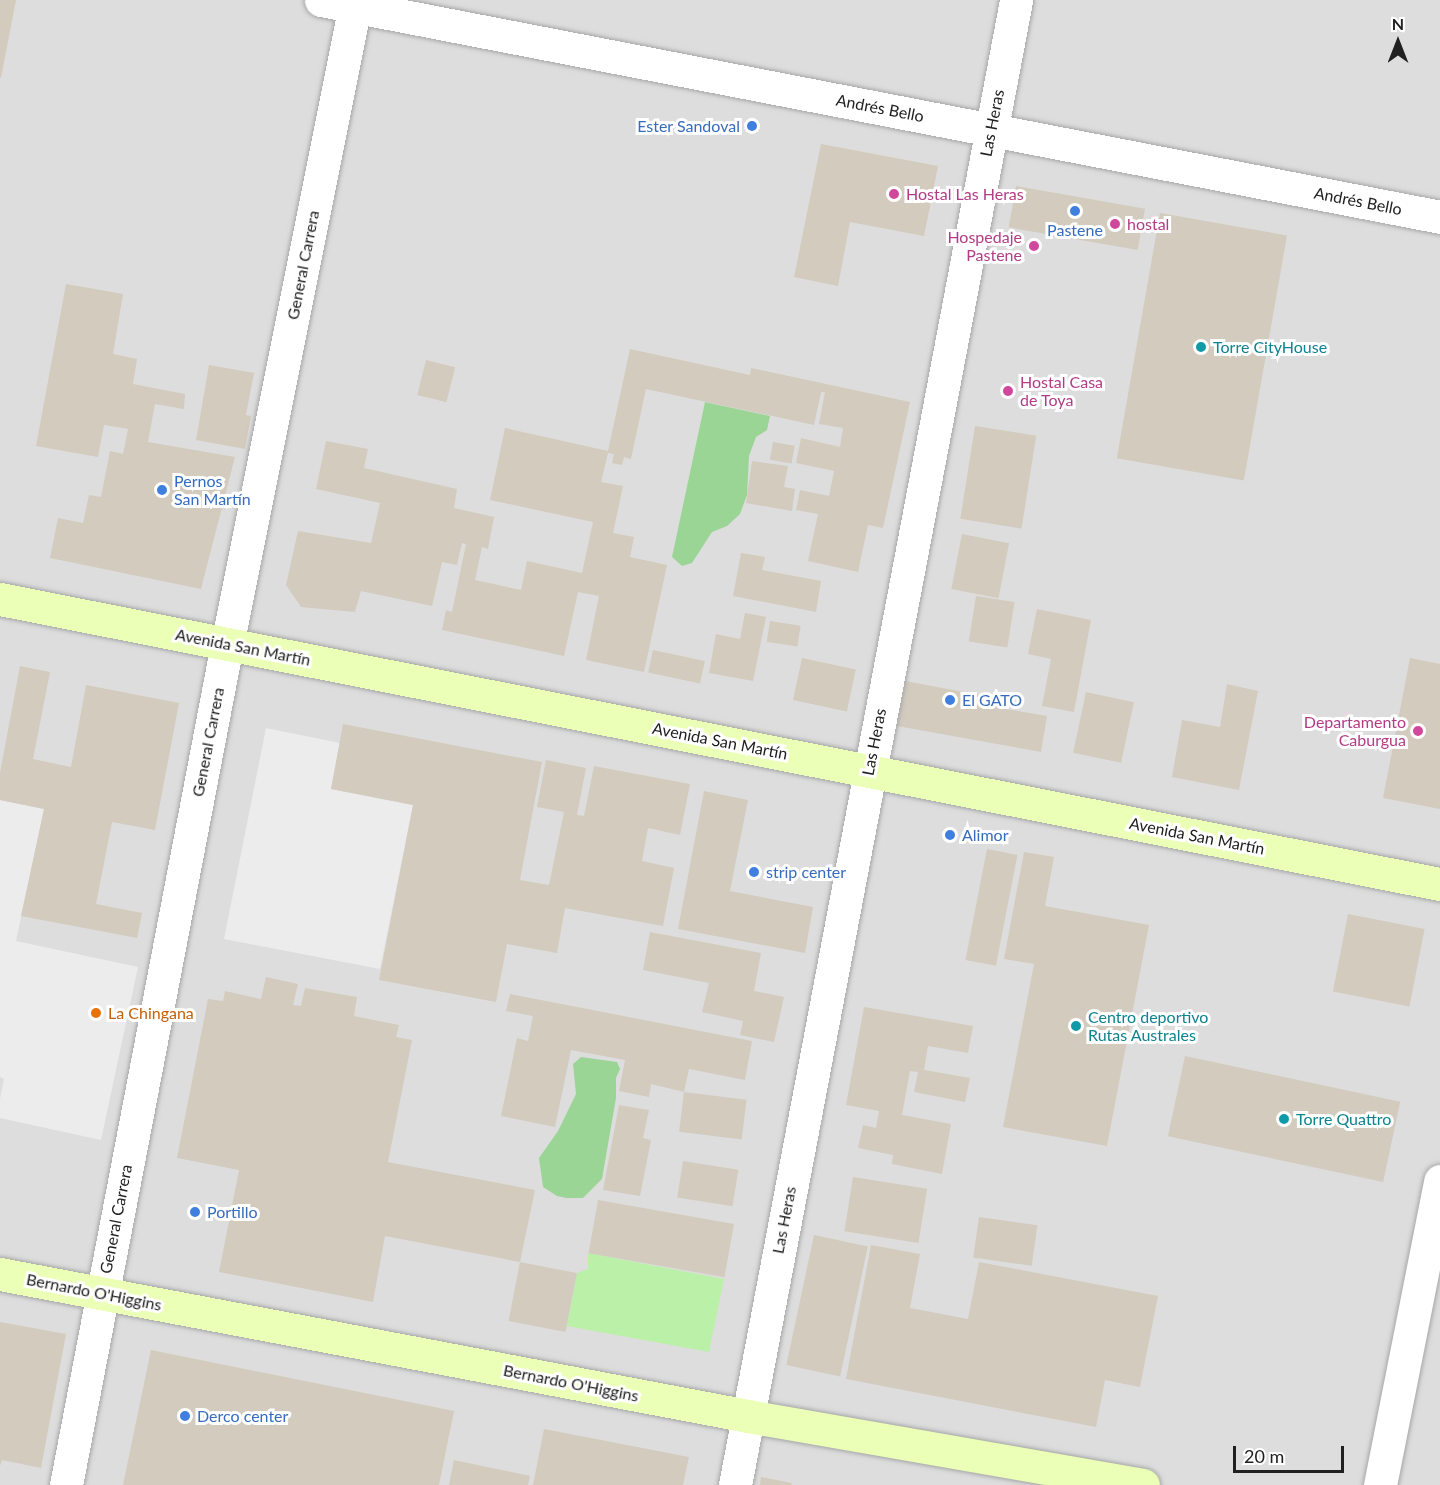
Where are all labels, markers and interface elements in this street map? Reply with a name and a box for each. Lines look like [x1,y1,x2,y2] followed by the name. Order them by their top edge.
[1368,12,1428,72] north arrow
[1392,14,1404,33] text: N
[976,88,1008,158] street label: Las Heras
[835,90,925,126] street label: Andrés Bello
[637,116,740,136] place label: Ester Sandoval
[745,119,759,133] marker: Ester Sandoval
[1313,183,1403,219] street label: Andrés Bello
[906,184,1024,204] place label: Hostal Las Heras
[887,187,901,201] marker: Hostal Las Heras
[1068,204,1082,218] marker: Pastene
[283,209,323,321] street label: General Carrera
[1127,214,1169,234] place label: hostal
[1108,217,1122,231] marker: hostal
[1047,220,1103,240] place label: Pastene
[947,227,1022,265] place label: Hospedaje Pastene
[1027,239,1041,253] marker: Hospedaje Pastene
[1213,337,1327,357] place label: Torre CityHouse
[1194,340,1208,354] marker: Torre CityHouse
[1020,372,1103,410] place label: Hostal Casa de Toya
[1001,384,1015,398] marker: Hostal Casa de Toya
[174,471,251,509] place label: Pernos San Martín
[155,483,169,497] marker: Pernos San Martín
[174,624,312,670] street label: Avenida San Martín
[188,686,228,798] street label: General Carrera
[962,690,1022,710] place label: El GATO
[943,693,957,707] marker: El GATO
[858,707,890,777] street label: Las Heras
[1304,712,1406,750] place label: Departamento Caburgua
[651,718,789,764] street label: Avenida San Martín
[1411,724,1425,738] marker: Departamento Caburgua
[1128,813,1266,859] street label: Avenida San Martín
[962,825,1008,845] place label: Alimor
[943,828,957,842] marker: Alimor
[766,862,846,882] place label: strip center
[747,865,761,879] marker: strip center
[108,1003,194,1023] place label: La Chingana
[89,1006,103,1020] marker: La Chingana
[1088,1007,1208,1045] place label: Centro deportivo Rutas Australes
[1069,1019,1083,1033] marker: Centro deportivo Rutas Australes
[1296,1109,1391,1129] place label: Torre Quattro
[1277,1112,1291,1126] marker: Torre Quattro
[96,1163,136,1275] street label: General Carrera
[768,1185,800,1255] street label: Las Heras
[207,1202,258,1222] place label: Portillo
[188,1205,202,1219] marker: Portillo
[25,1269,163,1315] street label: Bernardo O'Higgins
[502,1360,640,1406] street label: Bernardo O'Higgins
[197,1406,288,1426] place label: Derco center
[178,1409,192,1423] marker: Derco center
[1236,1434,1347,1472] scale bar
[1244,1445,1284,1467] text: 20 m

